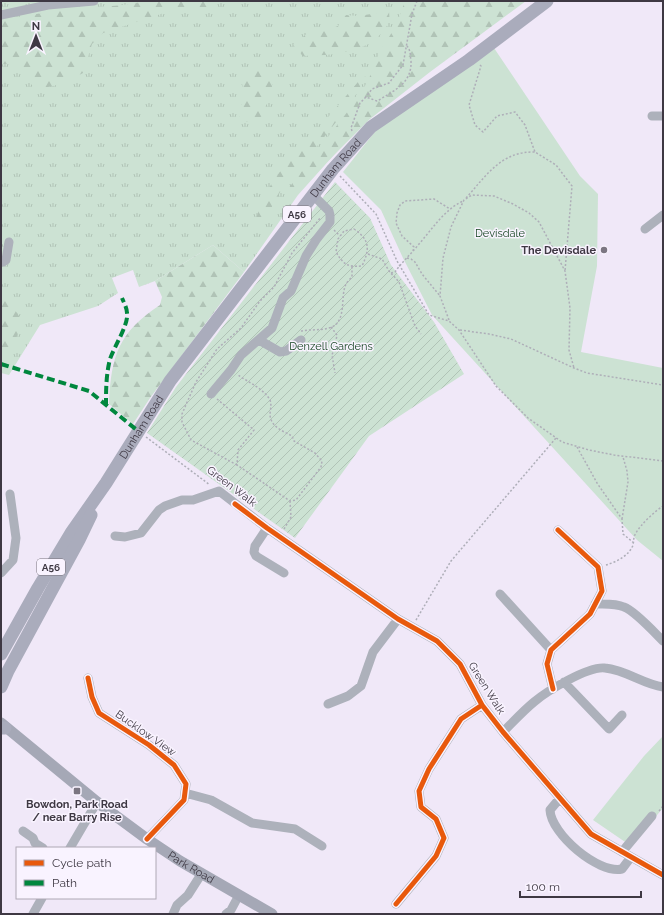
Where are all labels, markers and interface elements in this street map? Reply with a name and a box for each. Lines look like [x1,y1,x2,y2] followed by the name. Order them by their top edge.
[16,16,56,56] north arrow
[32,20,40,33] text: N
[308,136,364,200] street label: Dunham Road
[283,206,311,222] road number: A56
[475,227,526,240] park label: Devisdale
[521,244,596,257] place label: The Devisdale
[599,245,609,255] marker: The Devisdale
[289,340,373,353] park label: Denzell Gardens
[117,393,166,461] street label: Dunham Road
[204,463,259,509] street label: Green Walk
[37,559,65,575] road number: A56
[465,660,508,717] street label: Green Walk
[113,708,179,759] street label: Bucklow View
[72,786,82,796] marker: Bowdon, Park Road / near Barry Rise
[26,798,128,824] place label: Bowdon, Park Road / near Barry Rise
[16,847,156,899] legend
[165,849,217,886] street label: Park Road
[52,856,111,870] text: Cycle path
[520,873,641,899] scale bar
[52,876,77,890] text: Path
[526,880,560,894] text: 100 m

